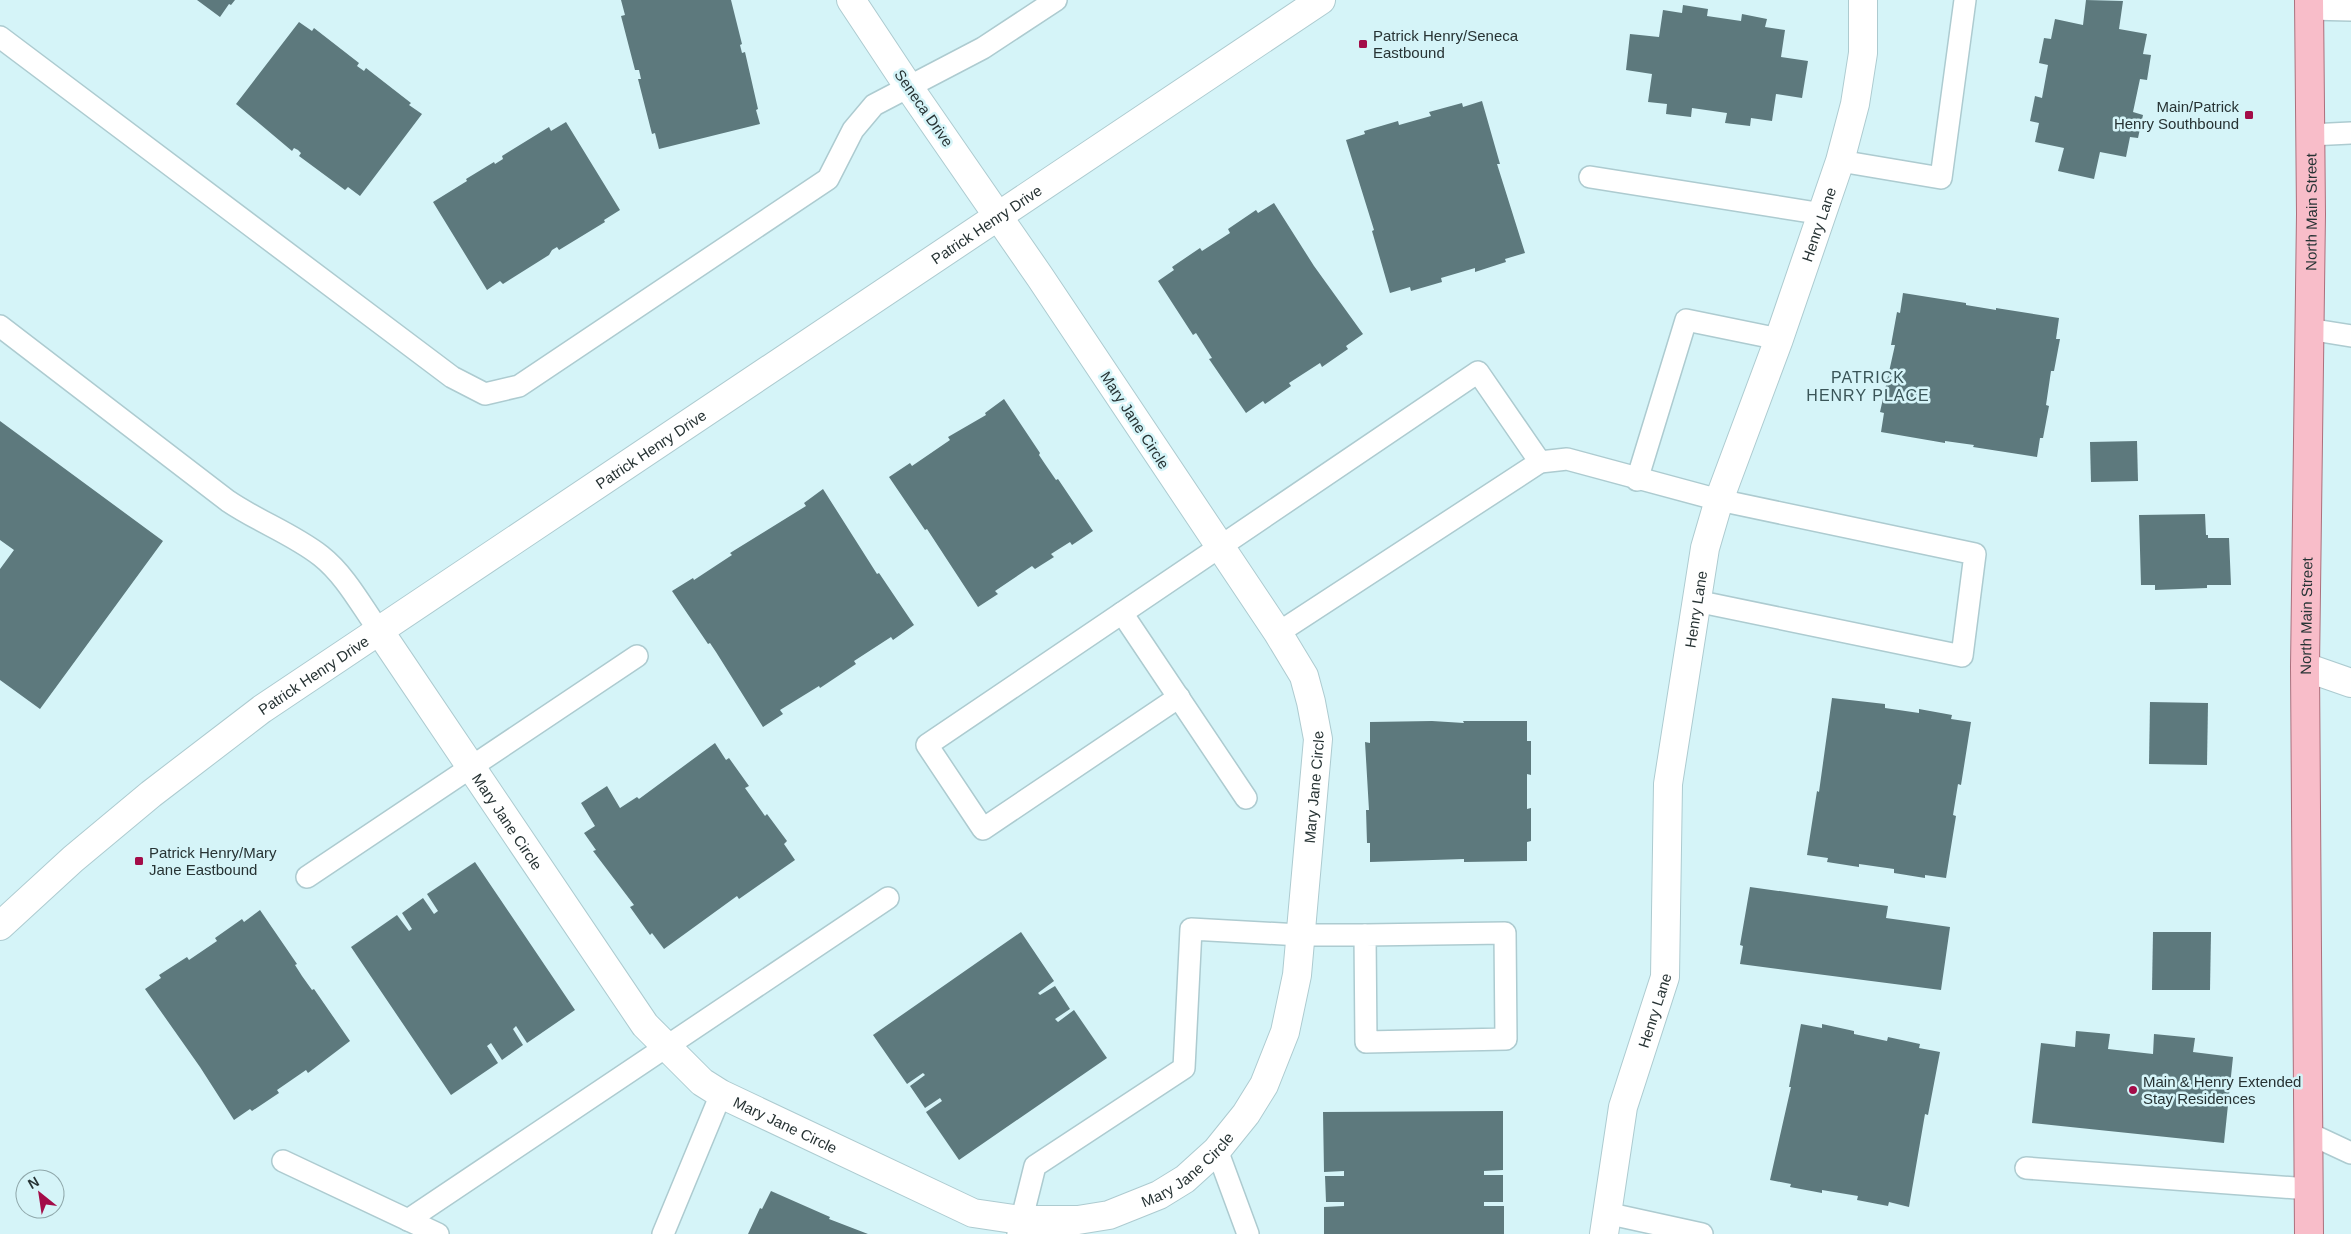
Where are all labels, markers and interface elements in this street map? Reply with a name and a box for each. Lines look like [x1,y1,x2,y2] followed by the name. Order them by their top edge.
[1373,27,1519,61] place label: Patrick Henry/Seneca Eastbound
[1357,38,1369,50] marker: Patrick Henry/Seneca Eastbound
[891,66,957,150] street label: Seneca Drive
[2114,98,2239,132] place label: Main/Patrick Henry Southbound
[2243,109,2255,121] marker: Main/Patrick Henry Southbound
[2302,152,2320,271] street label: North Main Street
[928,181,1045,267] street label: Patrick Henry Drive
[1798,185,1839,264] street label: Henry Lane
[1097,368,1173,472] street label: Mary Jane Circle
[1806,369,1930,404] district label: PATRICK HENRY PLACE
[592,406,709,492] street label: Patrick Henry Drive
[2296,556,2315,675] street label: North Main Street
[1681,570,1710,649] street label: Henry Lane
[255,632,372,718] street label: Patrick Henry Drive
[1300,730,1326,844] street label: Mary Jane Circle
[469,770,546,873] street label: Mary Jane Circle
[149,844,277,878] place label: Patrick Henry/Mary Jane Eastbound
[133,855,145,867] marker: Patrick Henry/Mary Jane Eastbound
[1634,971,1674,1050] street label: Henry Lane
[2143,1073,2301,1107] place label: Main & Henry Extended Stay Residences
[2127,1084,2139,1096] marker: Main & Henry Extended Stay Residences
[731,1093,840,1156] street label: Mary Jane Circle
[1139,1129,1236,1210] street label: Mary Jane Circle
[15,1169,65,1219] north arrow
[25,1173,42,1192] text: N

